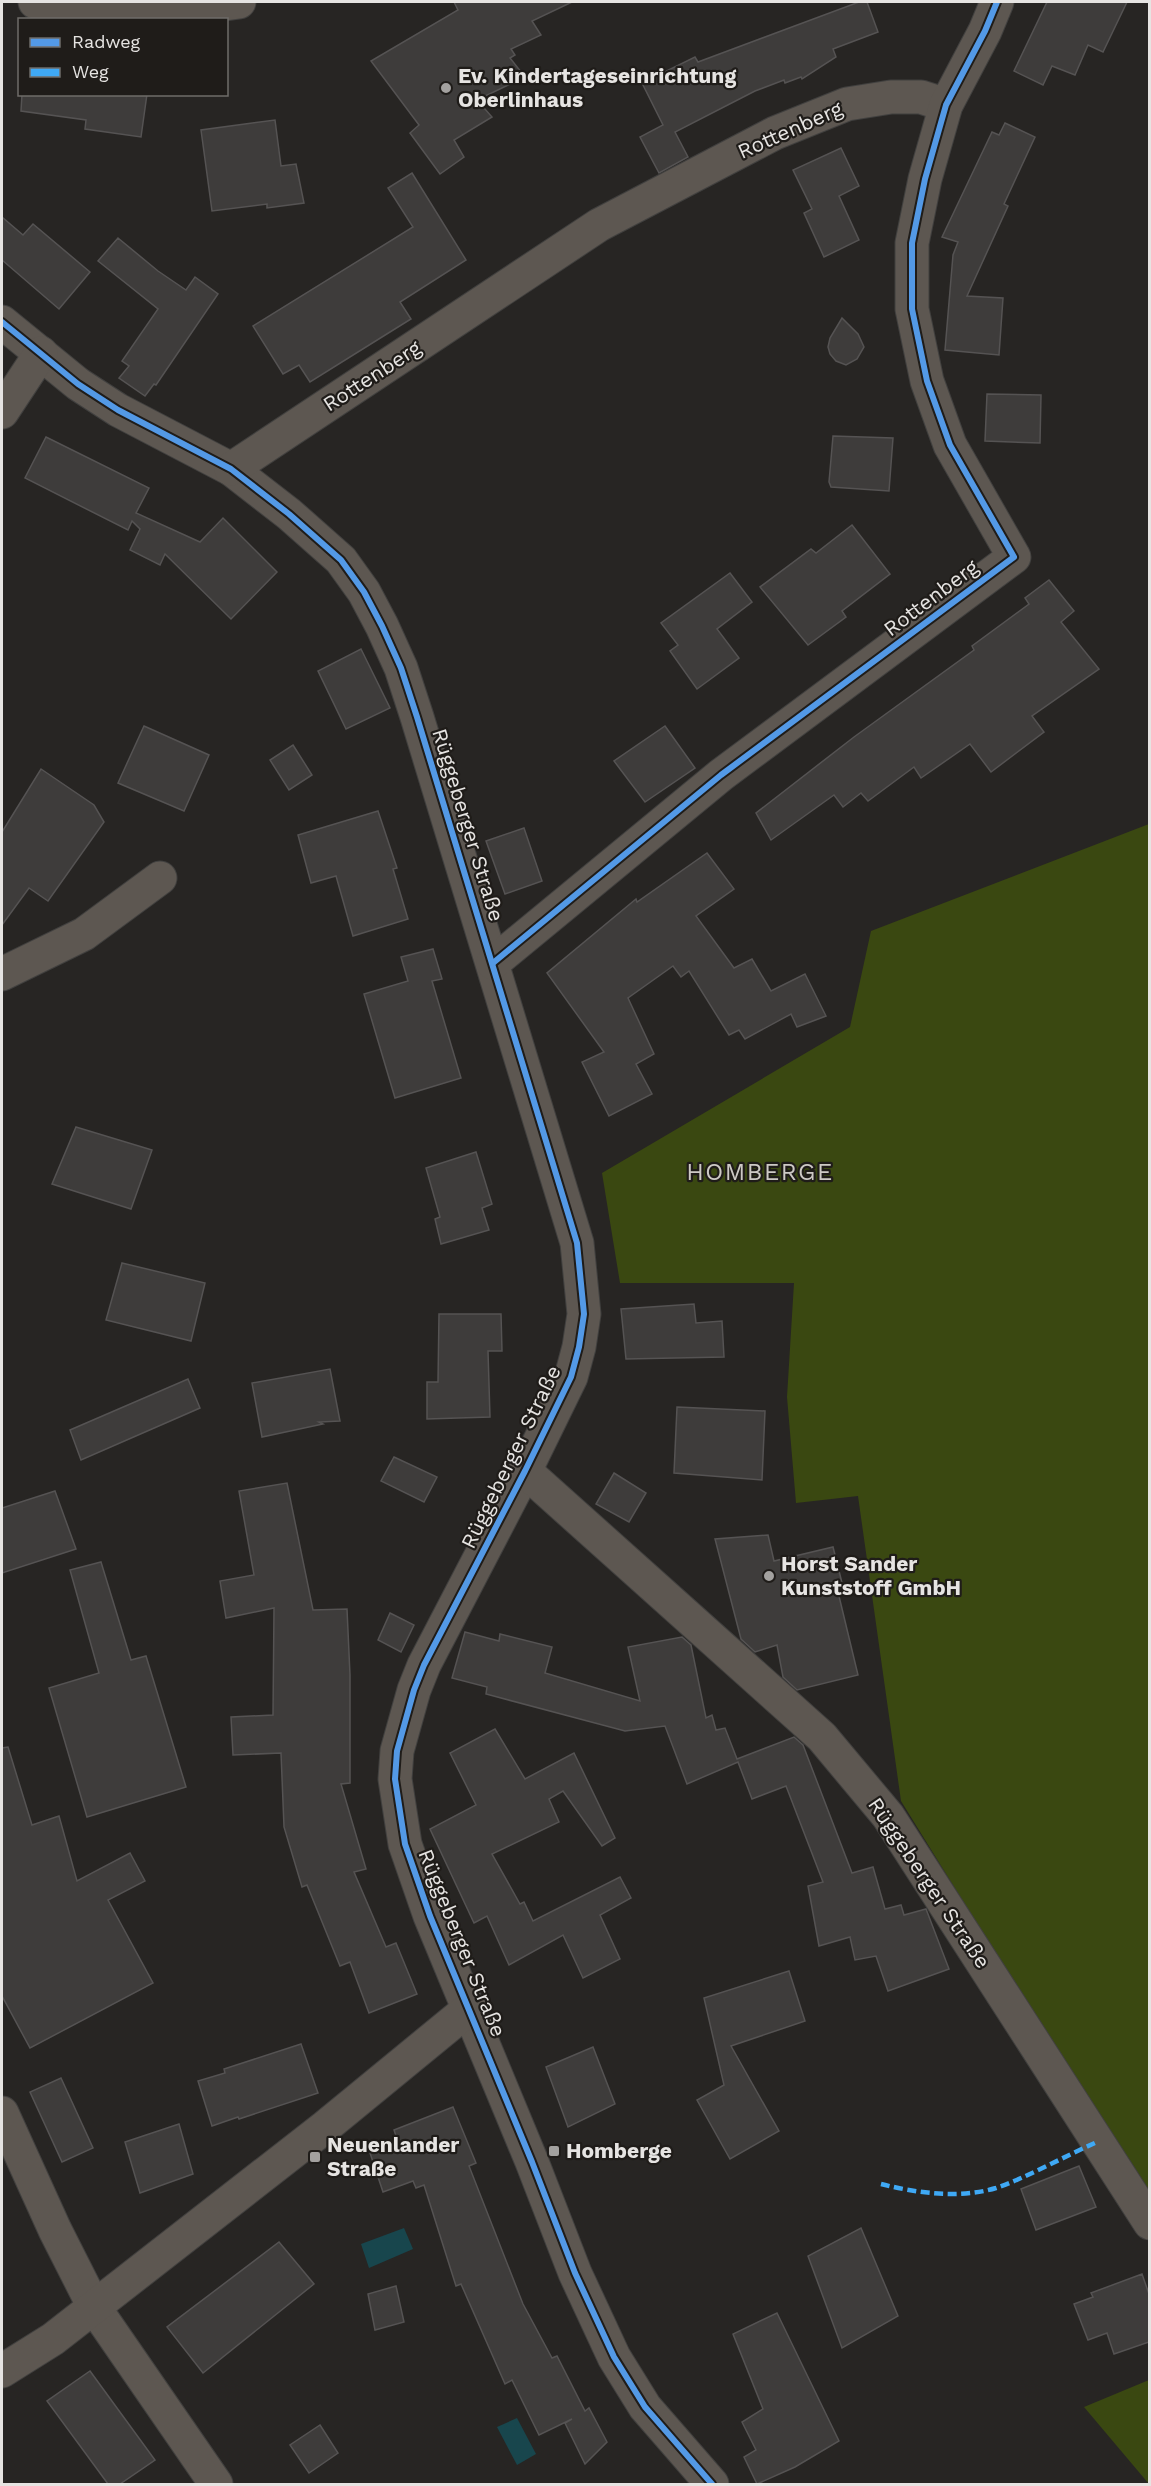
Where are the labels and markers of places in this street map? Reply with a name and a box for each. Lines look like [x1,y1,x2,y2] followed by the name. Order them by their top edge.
[458,63,736,112] place label: Ev. Kindertageseinrichtung Oberlinhaus
[439,81,453,95] marker: Ev. Kindertageseinrichtung Oberlinhaus
[781,1551,961,1600] place label: Horst Sander Kunststoff GmbH
[762,1569,776,1583] marker: Horst Sander Kunststoff GmbH
[327,2132,459,2181] place label: Neuenlander Straße
[566,2138,672,2163] place label: Homberge
[547,2144,561,2158] marker: Homberge
[308,2150,322,2164] marker: Neuenlander Straße

